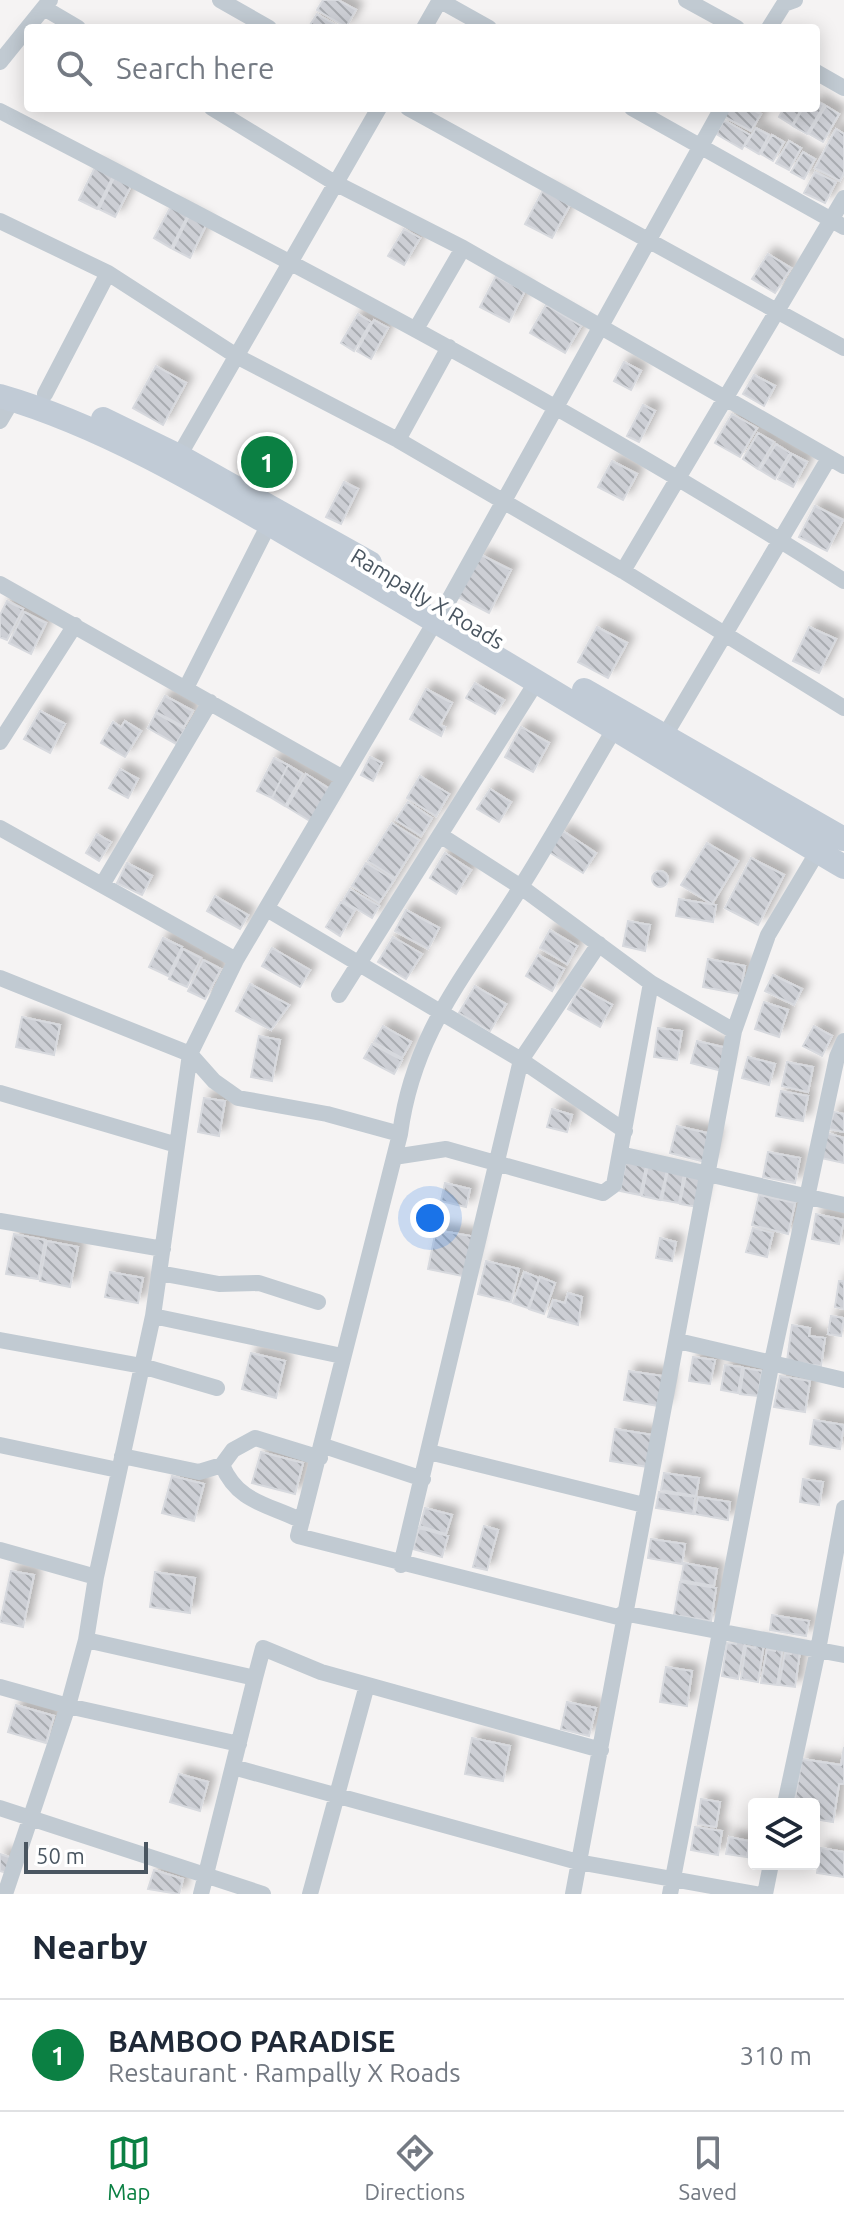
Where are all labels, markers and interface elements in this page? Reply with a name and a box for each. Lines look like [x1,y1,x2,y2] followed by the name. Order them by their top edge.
[24,24,820,112] search box
[52,46,96,90] icon: search
[116,51,275,85] text: Search here
[241,432,293,492] pin: 1
[347,542,509,654] street label: Rampally X Roads
[410,1198,450,1238] your location
[748,1798,820,1870] map controls
[748,1798,820,1870] button: layers
[24,1838,148,1874] scale bar
[36,1843,85,1868] text: 50 m
[32,1927,147,1965] text: Nearby
[108,2024,395,2058] text: BAMBOO PARADISE
[51,2041,65,2070] text: 1
[740,2041,812,2070] text: 310 m
[108,2058,461,2087] text: Restaurant · Rampally X Roads
[107,2131,151,2204] tab: Map
[364,2131,465,2204] tab: Directions
[679,2131,737,2204] tab: Saved

